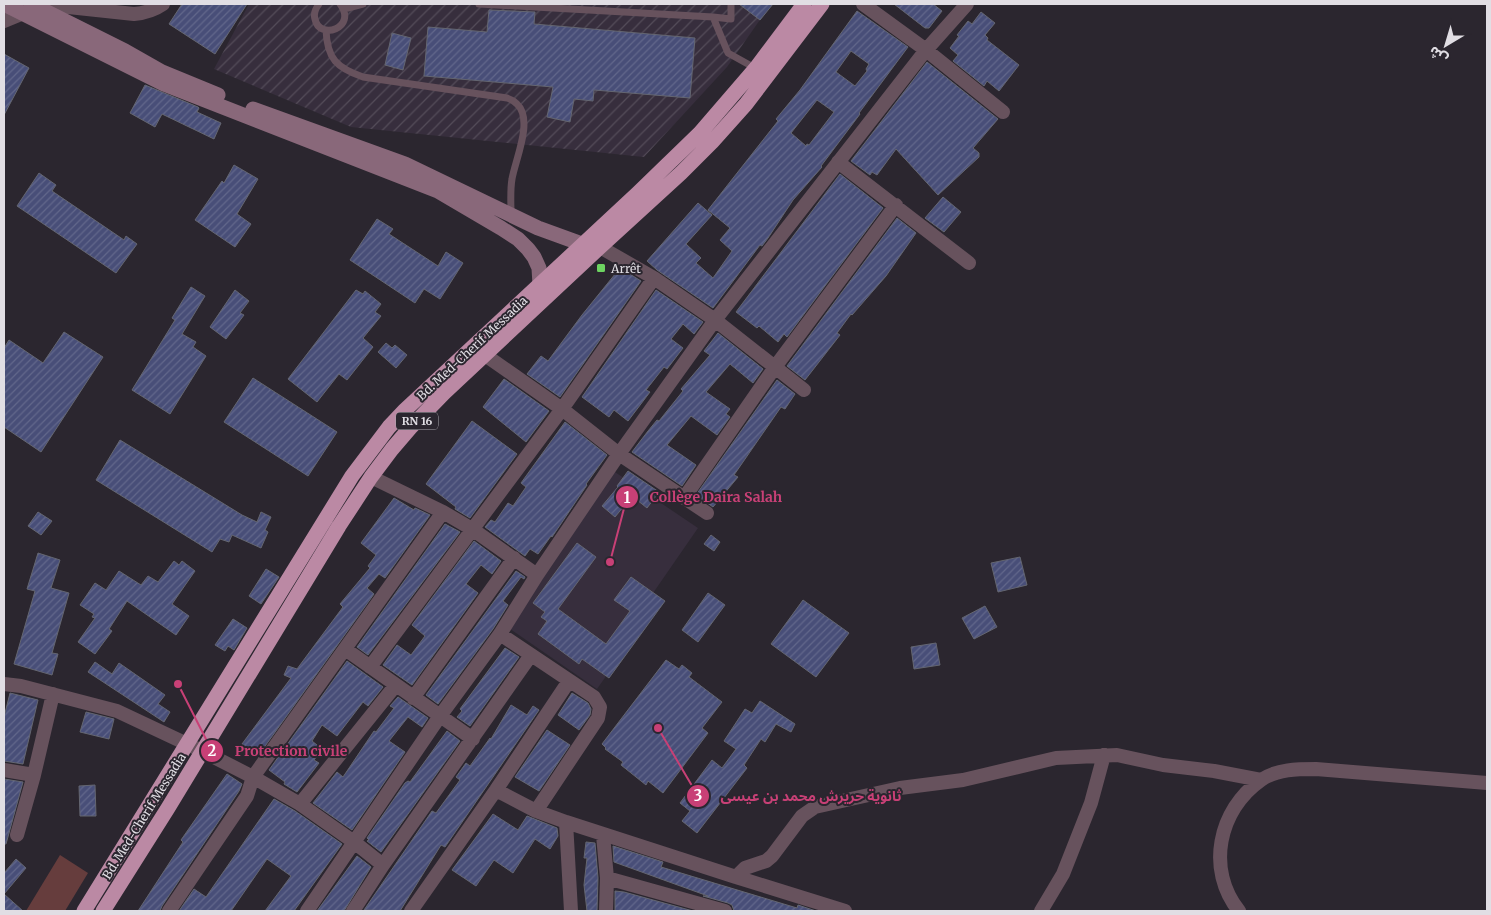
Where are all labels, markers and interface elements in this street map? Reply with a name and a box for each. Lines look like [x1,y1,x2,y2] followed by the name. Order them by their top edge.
[1421,20,1471,70] north arrow
[1425,42,1451,68] text: ش
[610,261,641,276] place label: Arrêt
[595,262,607,274] marker: Arrêt
[414,292,531,403] street label: Bd. Med-Cherif Messadia
[396,412,438,430] road number: RN 16
[615,483,792,512] callout: Collège Daira Salah
[624,488,631,507] text: 1
[650,488,783,506] text: Collège Daira Salah
[199,737,357,766] callout: Protection civile
[208,741,217,760] text: 2
[235,742,348,760] text: Protection civile
[99,750,189,882] street label: Bd. Med-Cherif Messadia
[686,781,911,810] callout: ثانوية حريرش محمد بن عيسى
[694,786,702,805] text: 3
[721,787,902,805] text: ثانوية حريرش محمد بن عيسى

